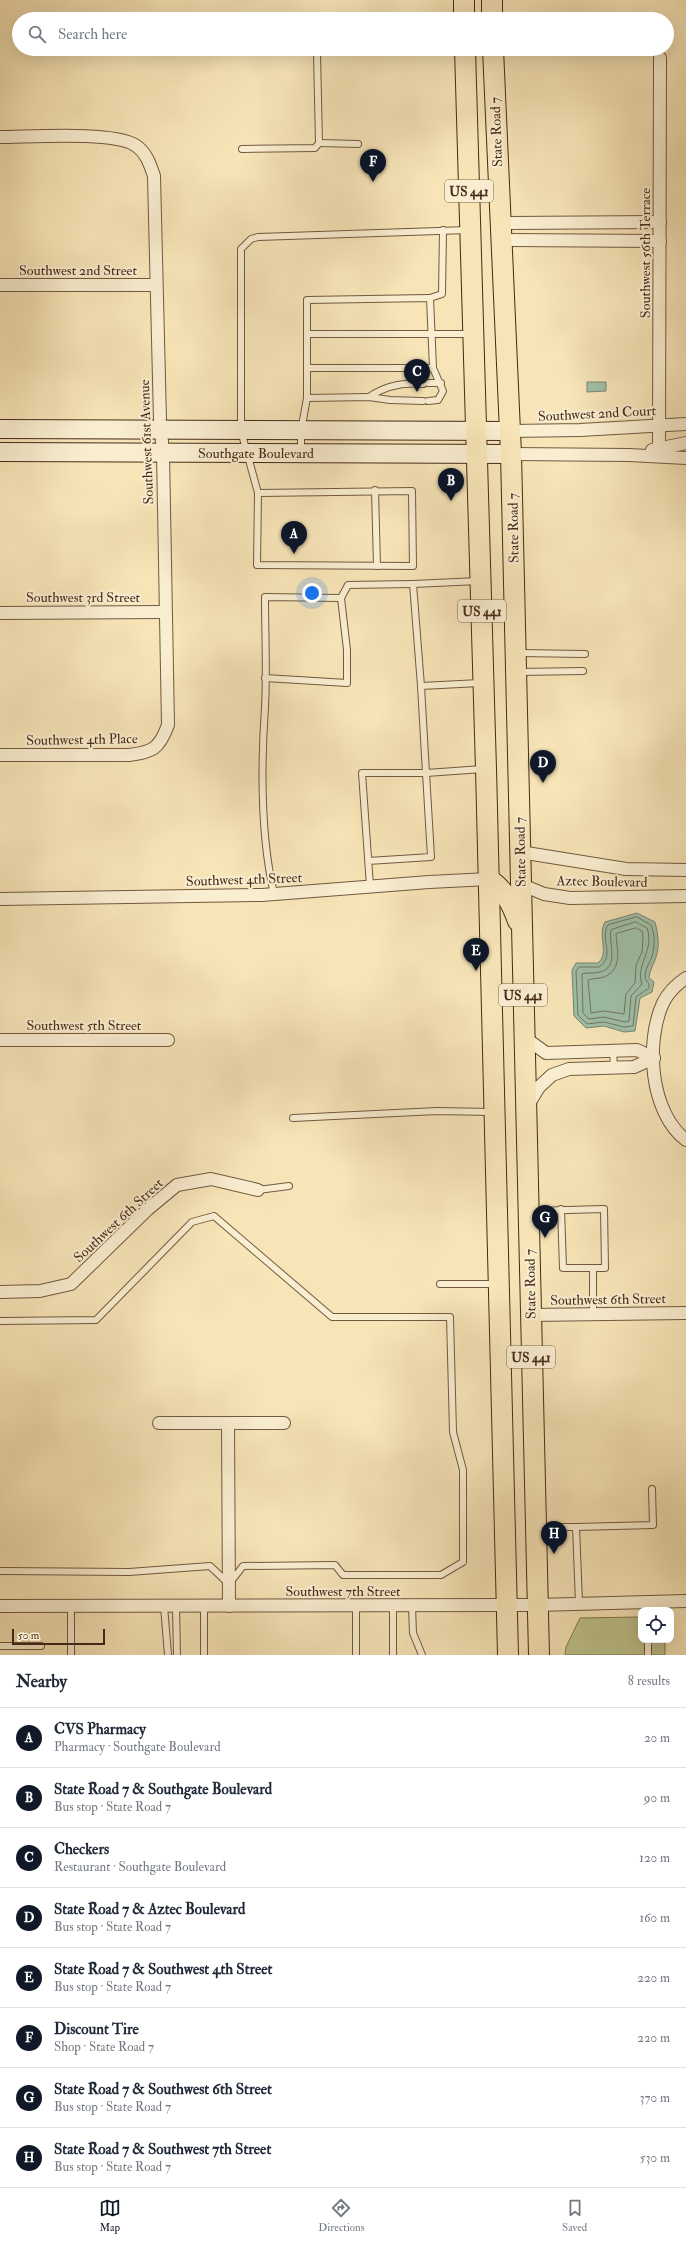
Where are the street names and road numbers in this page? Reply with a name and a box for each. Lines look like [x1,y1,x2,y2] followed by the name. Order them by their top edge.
[487,96,506,167] street label: State Road 7
[445,180,493,202] road number: US 441
[637,188,654,318] street label: Southwest 56th Terrace
[19,262,137,279] street label: Southwest 2nd Street
[136,379,157,505] street label: Southwest 61st Avenue
[538,402,657,425] street label: Southwest 2nd Court
[198,445,314,462] street label: Southgate Boulevard
[504,492,523,563] street label: State Road 7
[26,589,141,606] street label: Southwest 3rd Street
[458,600,506,622] road number: US 441
[26,730,138,749] street label: Southwest 4th Place
[511,816,530,887] street label: State Road 7
[186,869,303,890] street label: Southwest 4th Street
[555,872,648,891] street label: Aztec Boulevard
[499,984,547,1006] road number: US 441
[27,1017,142,1034] street label: Southwest 5th Street
[70,1174,167,1266] street label: Southwest 6th Street
[521,1248,540,1319] street label: State Road 7
[550,1290,666,1309] street label: Southwest 6th Street
[507,1346,555,1368] road number: US 441
[285,1583,401,1600] street label: Southwest 7th Street

